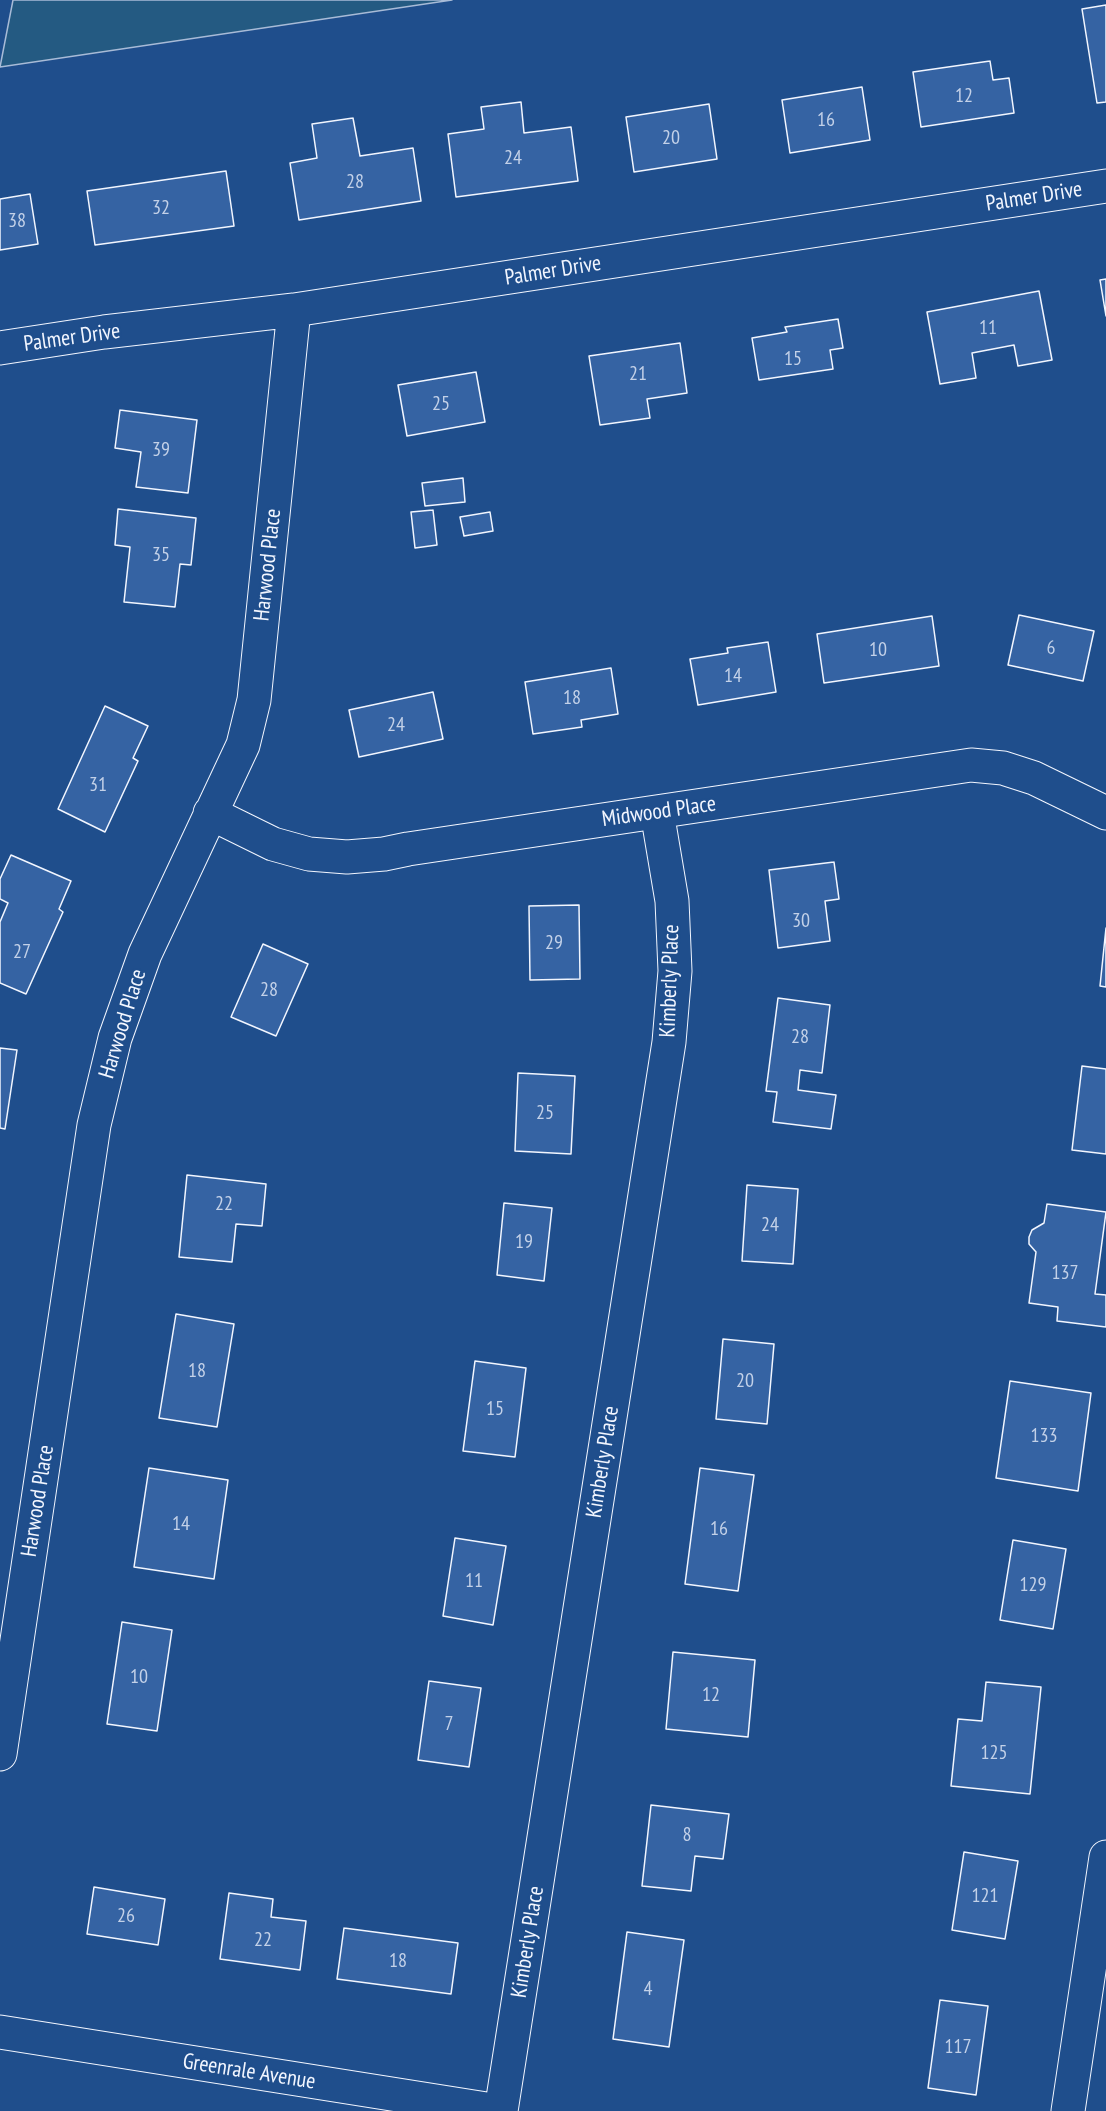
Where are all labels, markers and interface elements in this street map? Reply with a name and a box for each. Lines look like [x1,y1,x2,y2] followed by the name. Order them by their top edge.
[955,84,973,108] house number: 12
[817,108,835,132] house number: 16
[662,126,680,150] house number: 20
[504,146,522,170] house number: 24
[346,170,364,194] house number: 28
[984,176,1084,218] street label: Palmer Drive
[152,196,170,220] house number: 32
[8,209,26,233] house number: 38
[503,250,603,292] street label: Palmer Drive
[979,316,997,340] house number: 11
[22,318,122,358] street label: Palmer Drive
[784,347,802,371] house number: 15
[629,362,647,386] house number: 21
[432,392,450,416] house number: 25
[152,438,170,462] house number: 39
[249,507,287,623] street label: Harwood Place
[152,543,170,567] house number: 35
[1047,636,1055,660] house number: 6
[869,638,887,662] house number: 10
[724,664,742,688] house number: 14
[563,686,581,710] house number: 18
[387,713,405,737] house number: 24
[89,773,107,797] house number: 31
[600,791,718,833] street label: Midwood Place
[792,909,810,933] house number: 30
[655,924,685,1038] street label: Kimberly Place
[545,931,563,955] house number: 29
[13,940,31,964] house number: 27
[94,966,152,1082] street label: Harwood Place
[260,978,278,1002] house number: 28
[791,1025,809,1049] house number: 28
[536,1101,554,1125] house number: 25
[215,1192,233,1216] house number: 22
[761,1213,779,1237] house number: 24
[515,1230,533,1254] house number: 19
[1052,1261,1078,1285] house number: 137
[188,1359,206,1383] house number: 18
[736,1369,754,1393] house number: 20
[486,1397,504,1421] house number: 15
[581,1404,625,1520] street label: Kimberly Place
[1031,1424,1057,1448] house number: 133
[16,1443,60,1559] street label: Harwood Place
[172,1512,190,1536] house number: 14
[710,1517,728,1541] house number: 16
[465,1569,483,1593] house number: 11
[1020,1573,1046,1597] house number: 129
[130,1665,148,1689] house number: 10
[702,1683,720,1707] house number: 12
[445,1712,453,1736] house number: 7
[981,1741,1007,1765] house number: 125
[683,1823,691,1847] house number: 8
[506,1884,550,2000] street label: Kimberly Place
[972,1884,998,1908] house number: 121
[117,1904,135,1928] house number: 26
[254,1928,272,1952] house number: 22
[389,1949,407,1973] house number: 18
[644,1977,652,2001] house number: 4
[945,2035,971,2059] house number: 117
[181,2048,317,2096] street label: Greenrale Avenue

